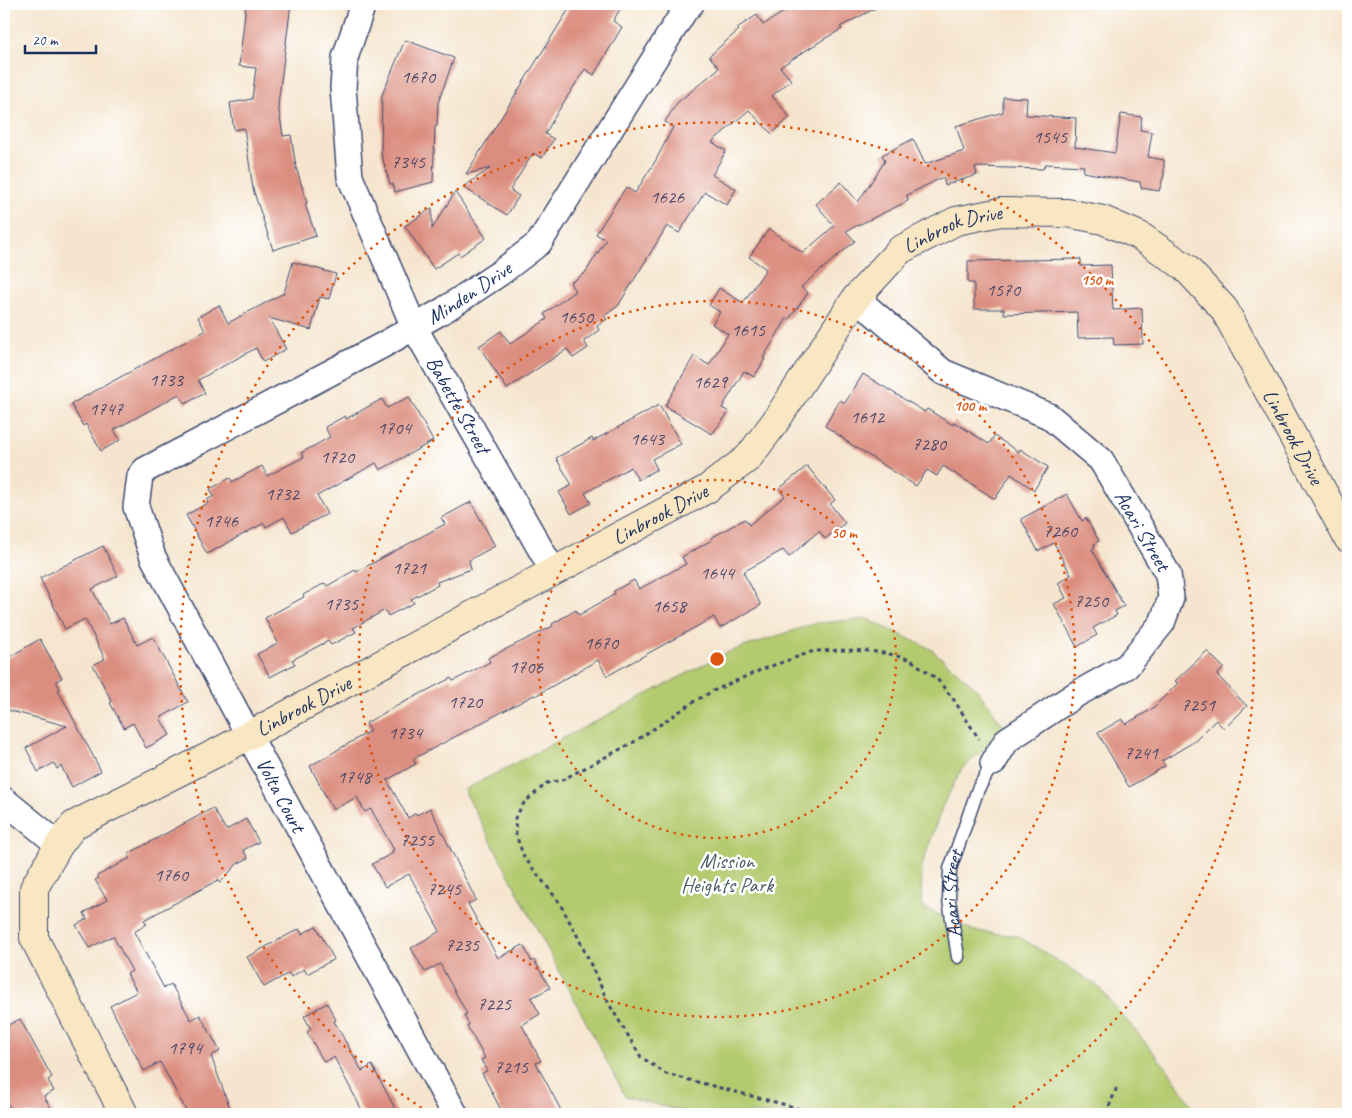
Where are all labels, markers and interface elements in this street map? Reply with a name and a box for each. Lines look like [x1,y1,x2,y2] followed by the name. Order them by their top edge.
[25,22,96,54] scale bar
[32,31,59,50] text: 20 m
[401,65,437,89] house number: 1670
[1033,125,1069,149] house number: 1545
[391,150,427,174] house number: 7345
[650,185,686,209] house number: 1626
[899,199,1005,259] street label: Linbrook Drive
[422,255,519,330] street label: Minden Drive
[1081,271,1115,290] text: 150 m
[986,278,1022,302] house number: 1570
[559,305,595,329] house number: 1650
[731,318,767,342] house number: 1615
[420,352,498,461] street label: Babette Street
[149,368,185,392] house number: 1733
[693,370,729,394] house number: 1629
[1257,385,1330,490] street label: Linbrook Drive
[89,397,125,421] house number: 1747
[954,397,988,416] text: 100 m
[850,405,886,429] house number: 1612
[377,416,414,440] house number: 1704
[630,427,666,451] house number: 1643
[912,432,948,456] house number: 7280
[320,445,356,469] house number: 1720
[608,477,713,550] street label: Linbrook Drive
[265,482,301,506] house number: 1732
[1109,486,1177,577] street label: Acari Street
[204,509,240,533] house number: 1746
[1043,519,1079,543] house number: 7260
[831,524,858,543] text: 50 m
[392,556,428,580] house number: 1721
[700,561,737,585] house number: 1644
[1074,589,1110,613] house number: 7250
[324,592,360,616] house number: 1735
[652,594,689,618] house number: 1658
[584,631,620,655] house number: 1670
[708,650,726,668] centre of rings
[509,655,545,679] house number: 1706
[251,669,357,742] street label: Linbrook Drive
[448,690,484,714] house number: 1720
[1181,693,1217,717] house number: 7251
[388,721,425,745] house number: 1734
[1124,741,1160,765] house number: 7241
[251,753,312,839] street label: Volta Court
[337,765,374,789] house number: 1748
[400,828,436,852] house number: 7255
[936,844,970,940] street label: Acari Street
[681,848,774,898] park label: Mission Heights Park
[154,863,190,887] house number: 1760
[427,877,463,901] house number: 7245
[445,933,481,957] house number: 7235
[477,992,513,1016] house number: 7225
[168,1036,205,1060] house number: 1794
[494,1055,530,1079] house number: 7215

